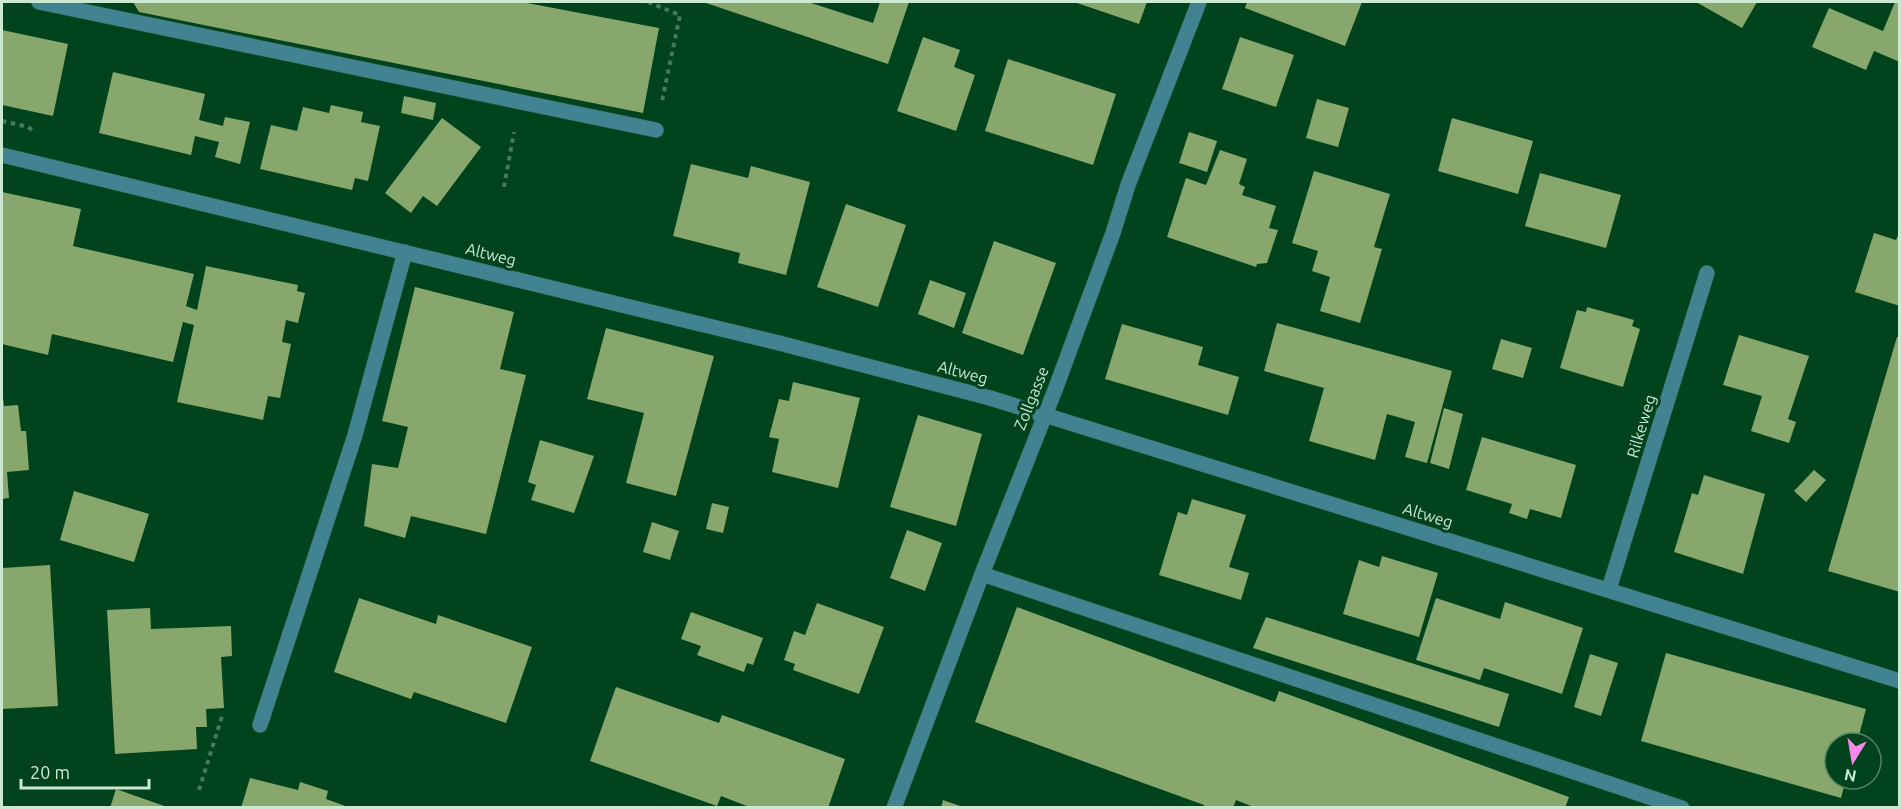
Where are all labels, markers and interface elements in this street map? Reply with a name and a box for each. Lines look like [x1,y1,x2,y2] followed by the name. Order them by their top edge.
[464,239,518,269] street label: Altweg
[936,357,990,387] street label: Altweg
[1010,364,1052,432] street label: Zollgasse
[1623,392,1659,460] street label: Rilkeweg
[1401,499,1455,531] street label: Altweg
[1823,731,1883,791] north arrow
[21,752,148,790] scale bar
[30,762,70,782] text: 20 m
[1843,766,1858,786] text: N

